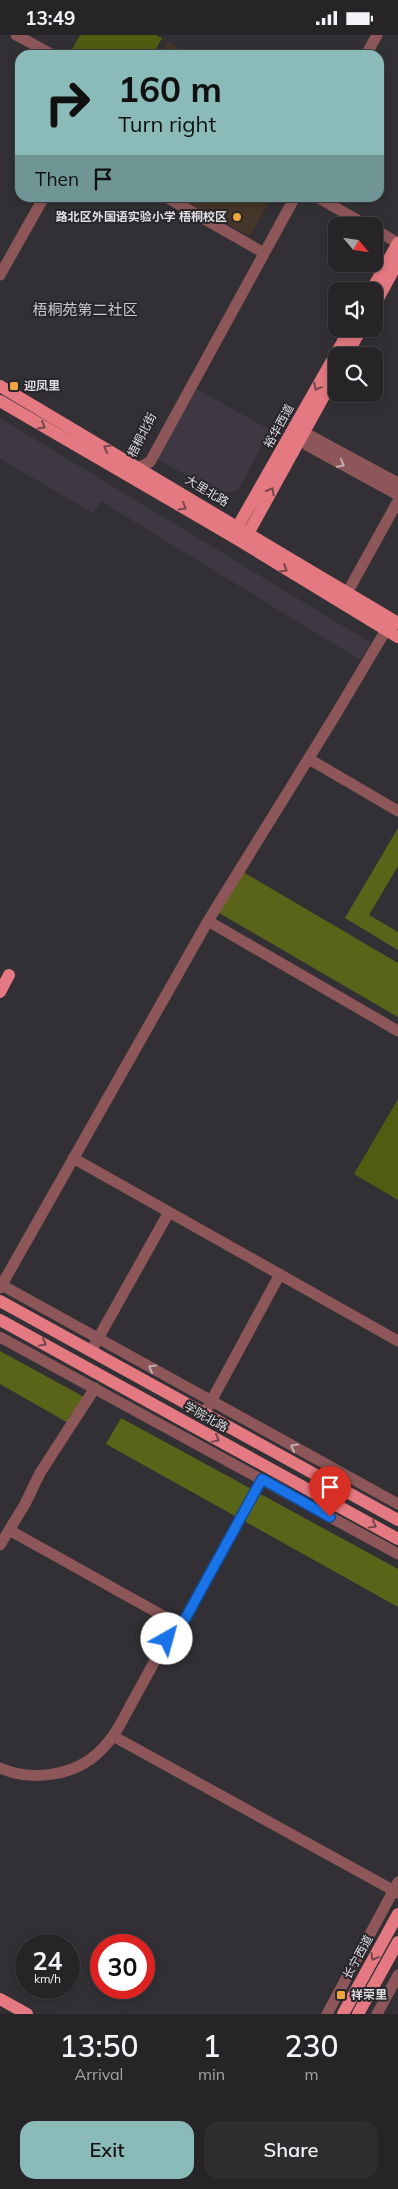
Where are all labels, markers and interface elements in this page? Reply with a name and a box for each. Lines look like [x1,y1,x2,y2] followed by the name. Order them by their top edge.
[25,6,75,30] text: 13:49
[118,67,222,111] text: 160 m
[35,70,100,135] icon: right
[118,110,216,138] text: Turn right
[89,165,117,193] icon: arrive
[35,167,79,191] text: Then
[56,209,227,224] place label: 路北区外国语实验小学 梧桐校区
[231,211,243,223] marker: 路北区外国语实验小学 梧桐校区
[328,217,382,273] north arrow
[328,217,383,402] map controls
[328,282,383,337] button: sound
[32,300,138,319] district label: 梧桐苑第二社区
[328,347,383,402] button: search
[24,378,60,393] place label: 迎凤里
[8,380,20,392] marker: 迎凤里
[313,381,323,390] one-way arrow
[260,401,297,450] street label: 裕华西道
[124,410,159,460] street label: 梧桐北街
[37,419,46,429] one-way arrow
[103,444,112,454] one-way arrow
[336,458,345,468] one-way arrow
[183,472,232,509] street label: 大里北路
[265,488,275,497] one-way arrow
[177,501,186,511] one-way arrow
[279,562,288,572] one-way arrow
[37,1337,46,1347] one-way arrow
[148,1364,157,1374] one-way arrow
[182,1398,231,1435] street label: 学院北路
[210,1433,219,1443] one-way arrow
[290,1443,299,1453] one-way arrow
[309,1466,351,1517] pin
[316,1473,344,1501] icon: arrive
[368,1519,377,1529] one-way arrow
[140,1612,192,1664] position arrow
[339,1932,376,1981] street label: 长宁西道
[90,1934,155,1999] speed limit sign: 30
[32,1945,63,1976] text: 24
[371,1952,381,1961] one-way arrow
[34,1971,61,1986] text: km/h
[351,1987,387,2002] place label: 祥荣里
[335,1989,347,2001] marker: 祥荣里
[59,2027,139,2065] text: 13:50
[203,2027,221,2065] text: 1
[285,2027,339,2065] text: 230
[75,2064,123,2084] text: Arrival
[198,2064,225,2084] text: min
[305,2064,319,2084] text: m
[20,2121,194,2179] button: Exit
[204,2121,378,2179] button: Share

